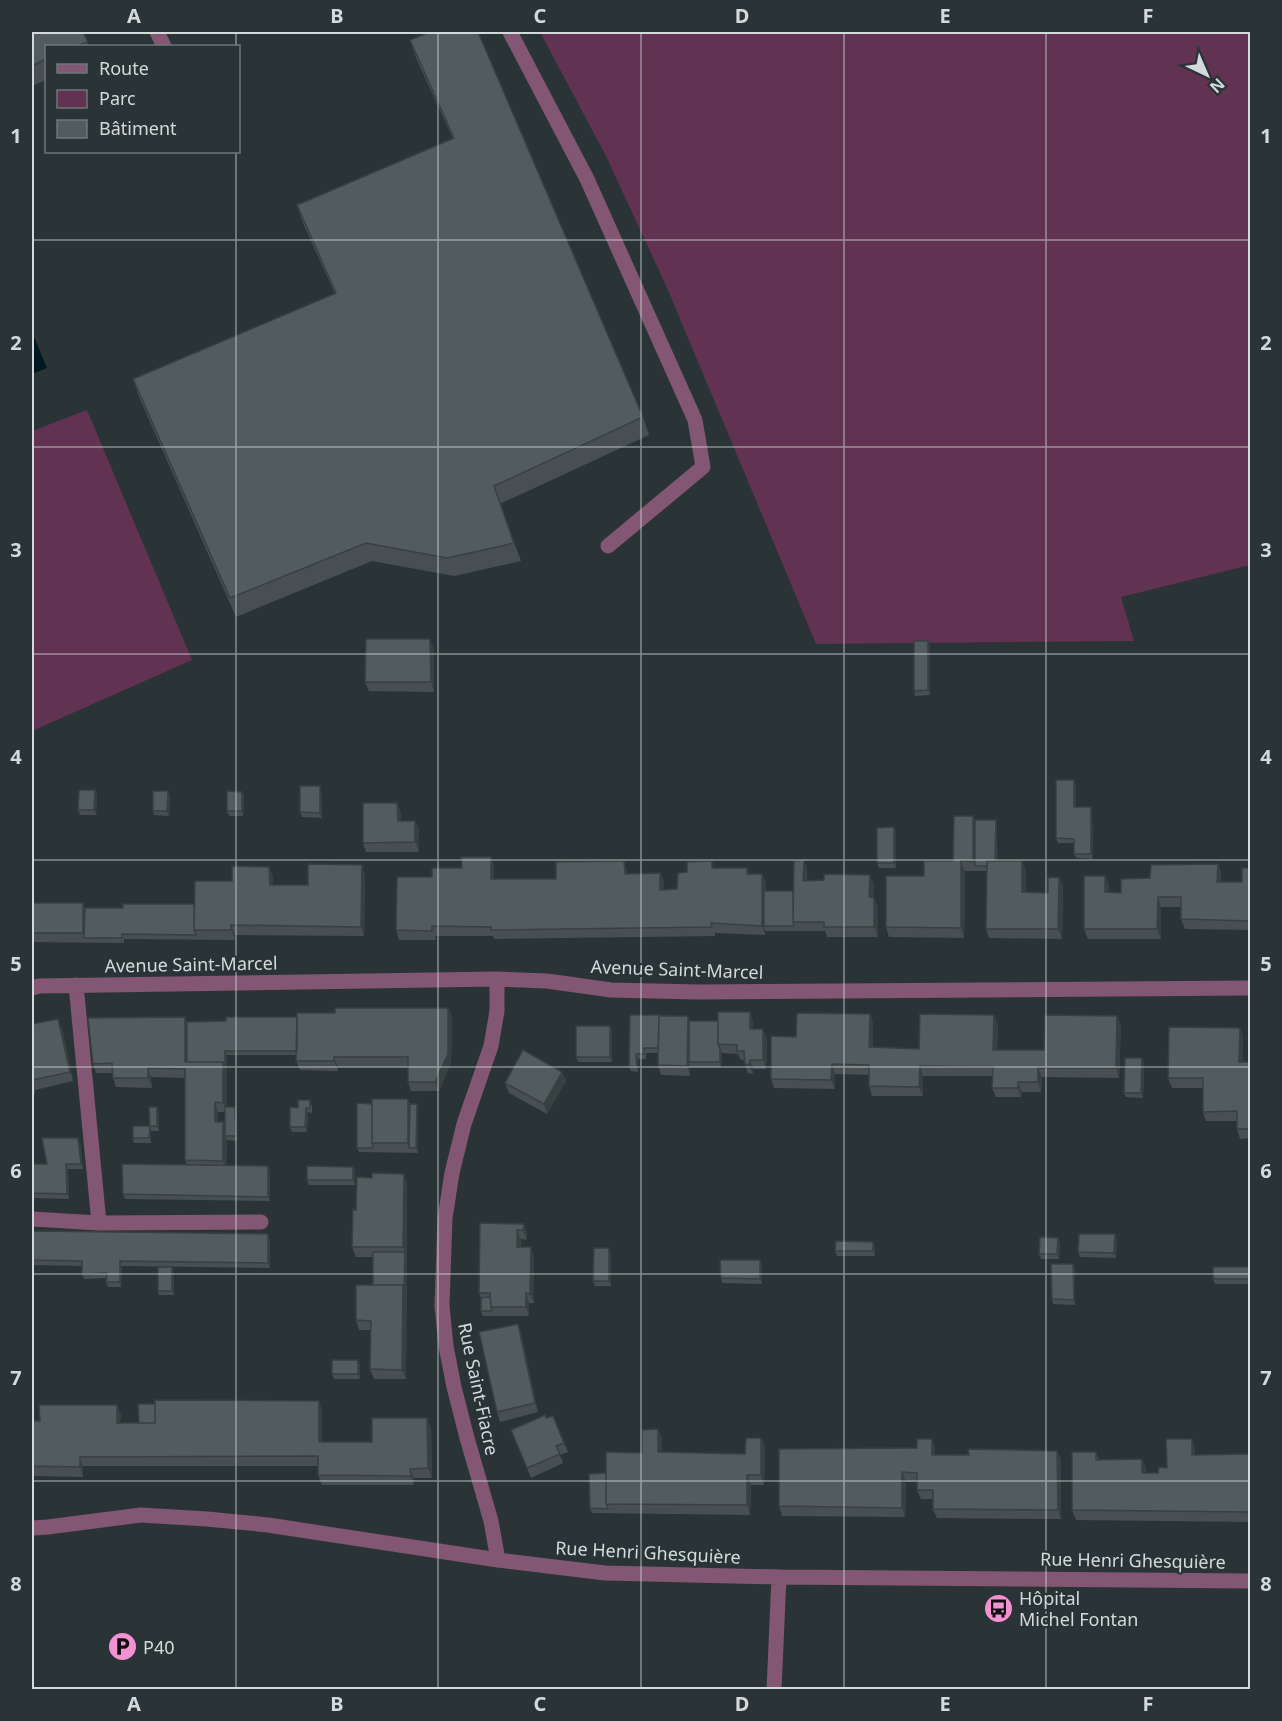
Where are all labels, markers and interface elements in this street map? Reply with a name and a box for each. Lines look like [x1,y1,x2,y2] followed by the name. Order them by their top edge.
[127,2,141,29] text: A
[330,2,344,29] text: B
[534,2,547,29] text: C
[735,2,749,29] text: D
[939,2,951,29] text: E
[1143,2,1153,29] text: F
[45,45,240,153] legend
[1177,45,1237,105] north arrow
[99,56,149,80] text: Route
[1205,73,1230,98] text: N
[99,86,136,110] text: Parc
[99,116,177,140] text: Bâtiment
[10,122,22,149] text: 1
[1260,122,1272,149] text: 1
[10,329,22,356] text: 2
[1260,329,1272,356] text: 2
[10,536,22,563] text: 3
[1260,536,1272,563] text: 3
[10,743,22,770] text: 4
[1260,743,1272,770] text: 4
[10,950,22,977] text: 5
[104,950,278,978] street label: Avenue Saint-Marcel
[1260,950,1272,977] text: 5
[590,954,764,984] street label: Avenue Saint-Marcel
[10,1157,22,1184] text: 6
[1260,1157,1272,1184] text: 6
[453,1320,505,1458] street label: Rue Saint-Fiacre
[10,1364,22,1391] text: 7
[1260,1364,1272,1391] text: 7
[555,1535,741,1569] street label: Rue Henri Ghesquière
[1040,1546,1226,1574] street label: Rue Henri Ghesquière
[10,1570,22,1597] text: 8
[1260,1570,1272,1597] text: 8
[1019,1586,1138,1631] place label: Hôpital Michel Fontan
[982,1592,1014,1624] bus stop icon: Hôpital Michel Fontan
[106,1631,138,1663] parking icon: P40
[143,1635,174,1659] place label: P40
[127,1690,141,1717] text: A
[330,1690,344,1717] text: B
[534,1690,547,1717] text: C
[735,1690,749,1717] text: D
[939,1690,951,1717] text: E
[1143,1690,1153,1717] text: F

